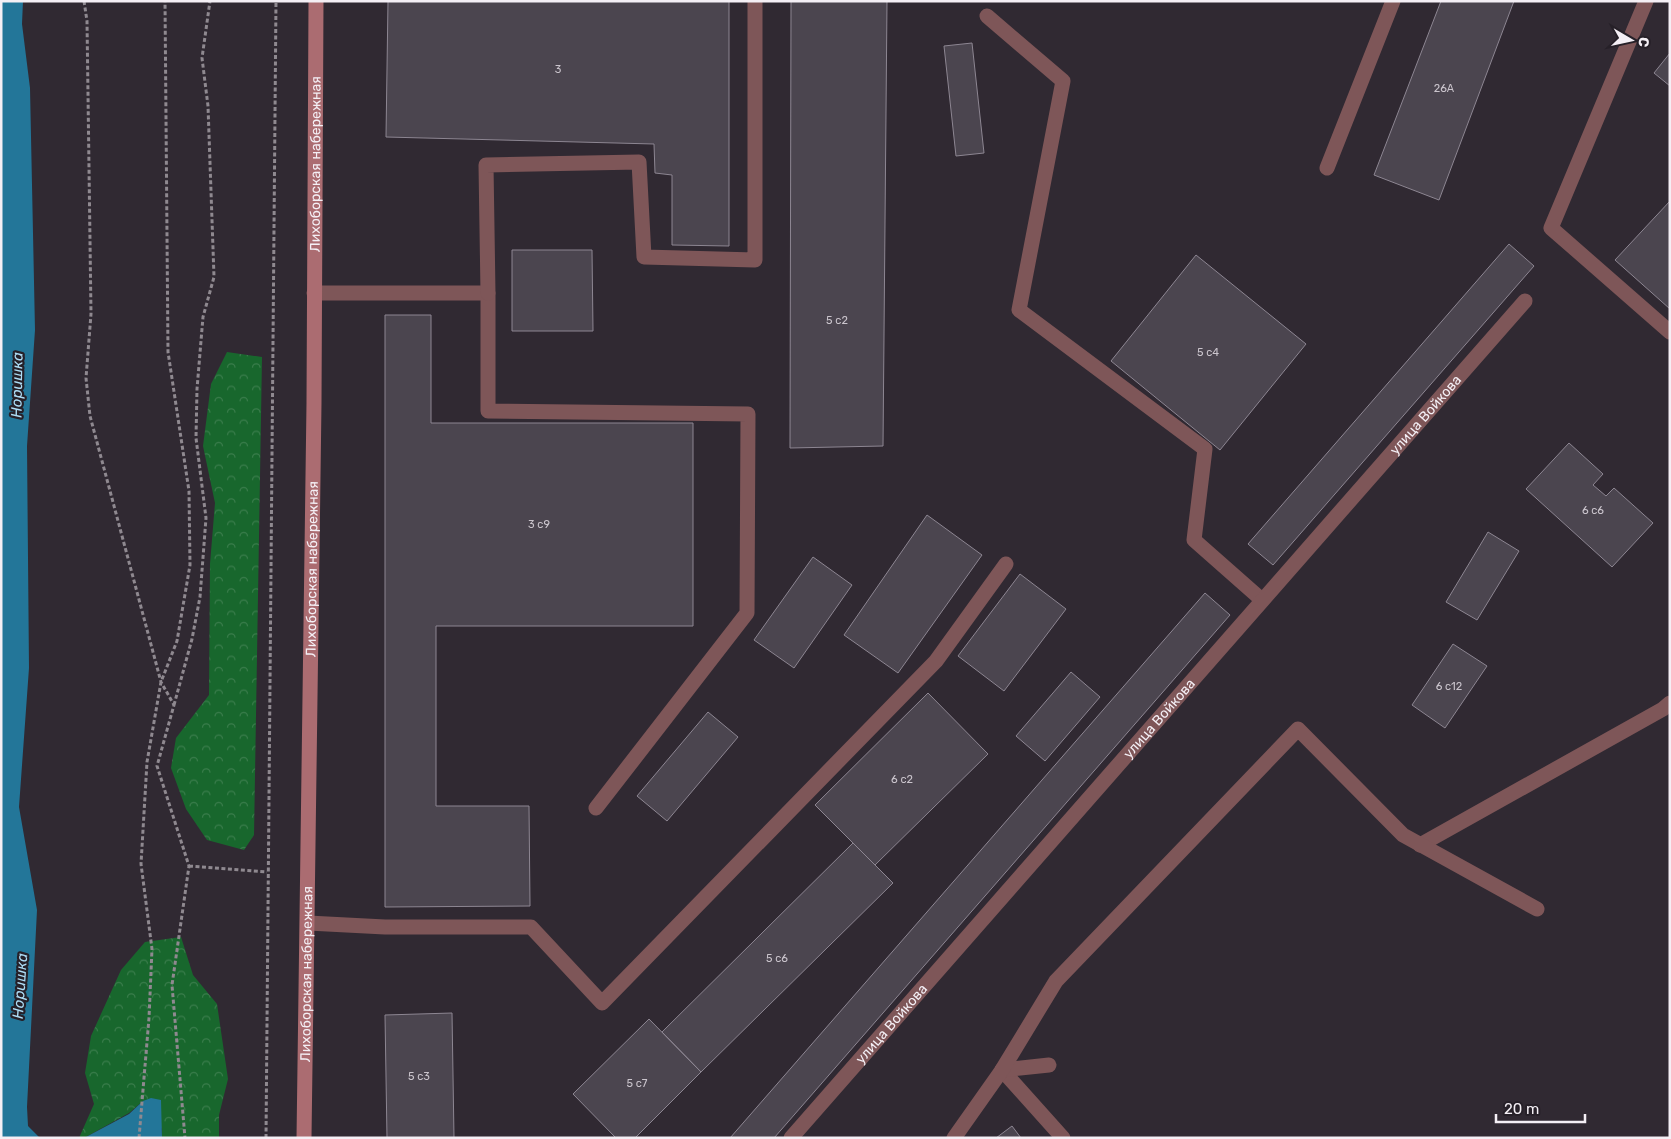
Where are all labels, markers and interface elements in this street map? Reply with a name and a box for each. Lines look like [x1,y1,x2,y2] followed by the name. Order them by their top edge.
[1606,15,1656,65] north arrow
[1634,36,1653,48] text: С
[555,63,562,76] house number: 3
[307,76,325,252] street label: Лихоборская набережная
[1434,82,1455,95] house number: 26А
[826,314,848,327] house number: 5 с2
[1197,346,1219,359] house number: 5 с4
[7,352,27,418] water label: Норишка
[1386,372,1465,458] street label: улица Войкова
[303,481,322,657] street label: Лихоборская набережная
[1582,504,1604,517] house number: 6 с6
[528,518,550,531] house number: 3 с9
[1120,675,1199,762] street label: улица Войкова
[1436,680,1462,693] house number: 6 с12
[891,773,913,786] house number: 6 с2
[297,886,316,1062] street label: Лихоборская набережная
[9,952,31,1019] water label: Норишка
[766,952,788,965] house number: 5 с6
[852,981,931,1067] street label: улица Войкова
[408,1070,430,1083] house number: 5 с3
[627,1077,648,1090] house number: 5 с7
[1496,1092,1585,1124] scale bar
[1504,1100,1539,1118] text: 20 m

